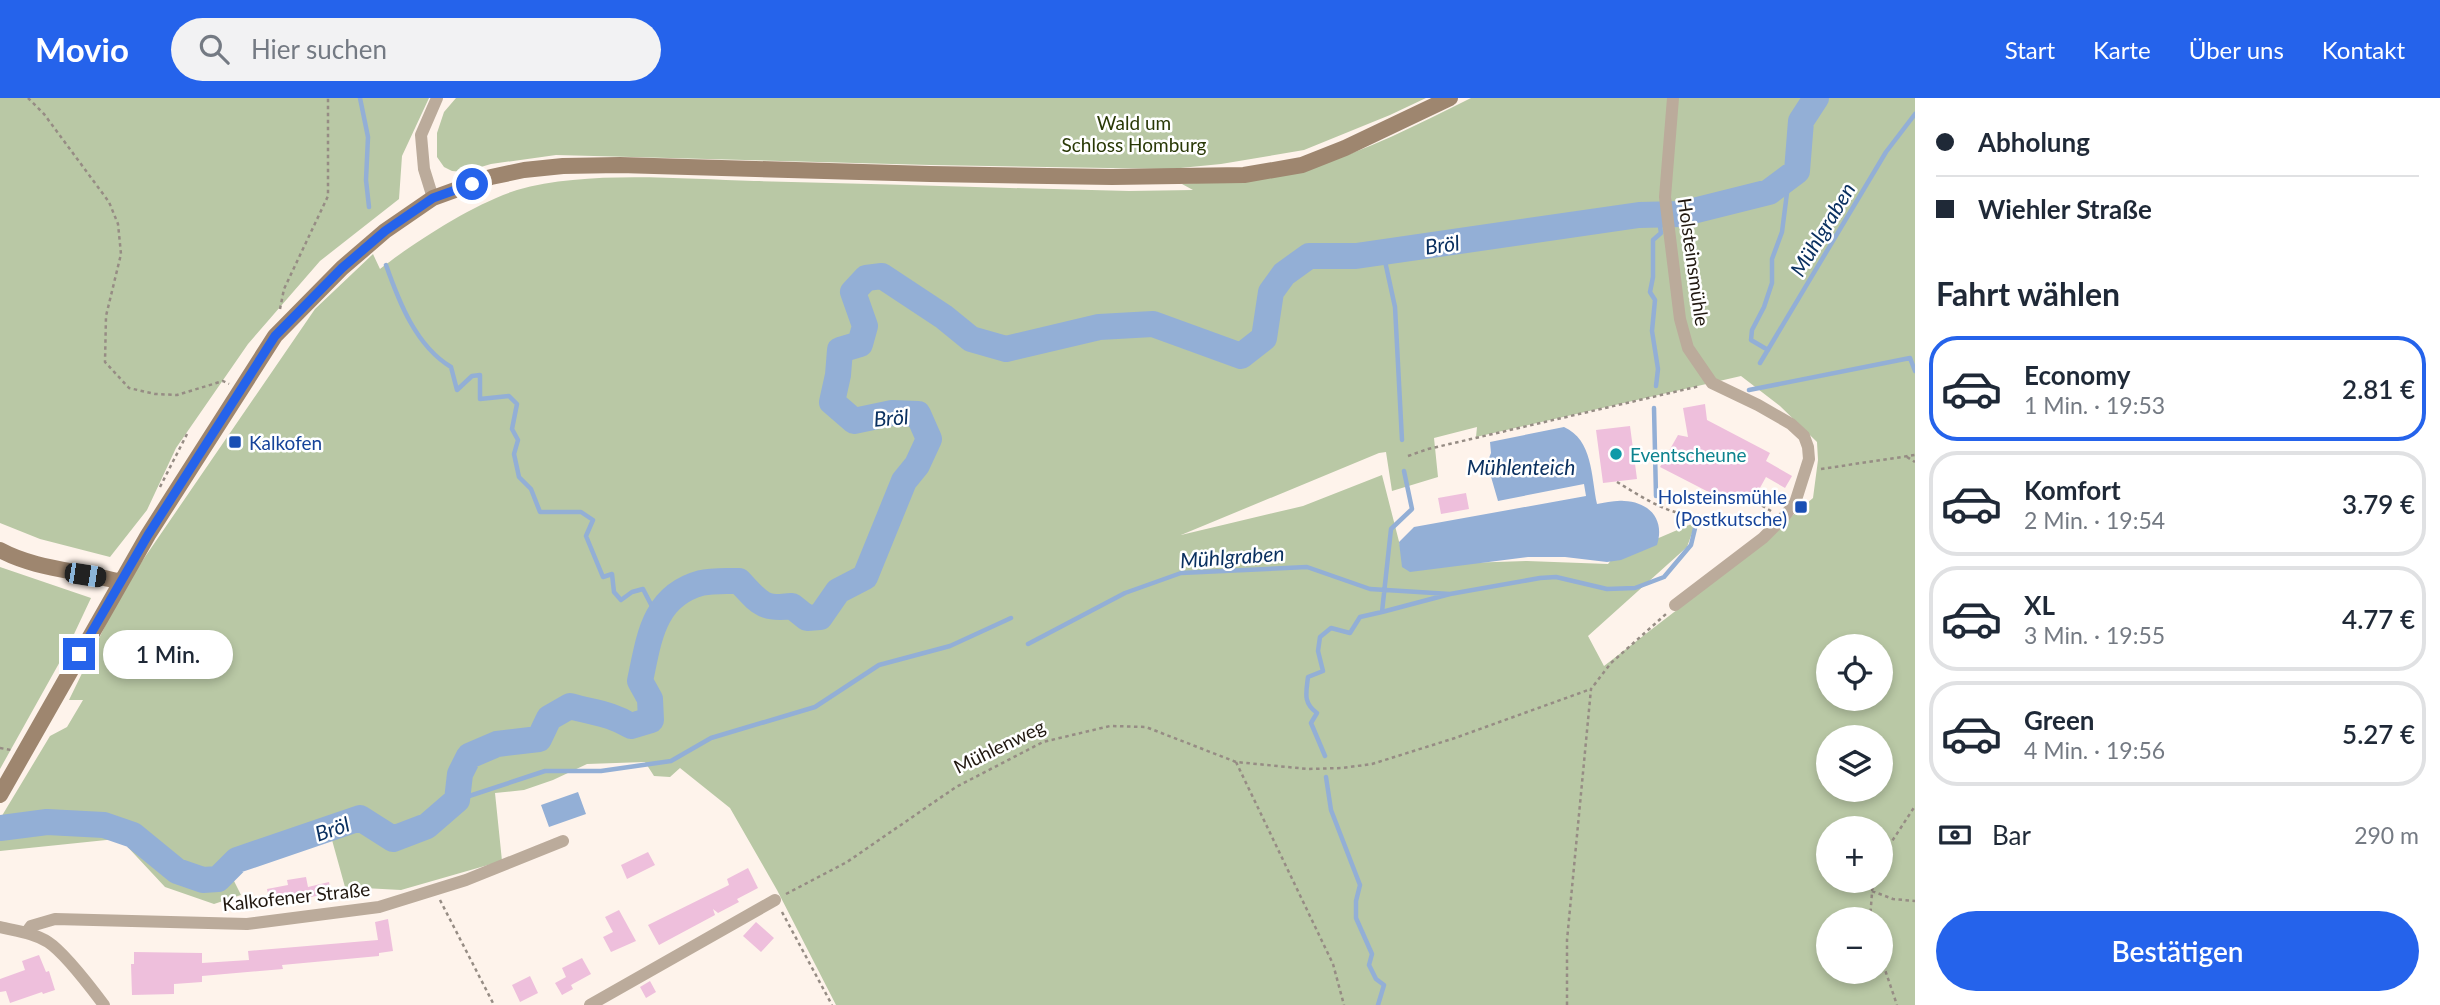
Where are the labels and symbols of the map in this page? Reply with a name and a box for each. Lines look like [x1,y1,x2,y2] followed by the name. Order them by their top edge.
[1062,111,1207,156] park label: Wald um Schloss Homburg
[456,168,488,200] route start
[1784,178,1860,280] water label: Mühlgraben
[1674,196,1714,328] street label: Holsteinsmühle
[1423,229,1461,259] water label: Bröl
[873,403,910,431] water label: Bröl
[249,431,322,454] place label: Kalkofen
[227,434,243,450] marker: Kalkofen
[1630,443,1747,466] place label: Eventscheune
[1608,446,1624,462] marker: Eventscheune
[1467,454,1575,479] water label: Mühlenteich
[1658,485,1787,530] place label: Holsteinsmühle (Postkutsche)
[1793,499,1809,515] marker: Holsteinsmühle (Postkutsche)
[1179,540,1285,572] water label: Mühlgraben
[63,561,108,589] car
[104,630,233,678] callout: 1 Min.
[63,638,95,670] route end
[950,714,1048,778] street label: Mühlenweg
[311,810,353,845] water label: Bröl
[221,877,371,915] street label: Kalkofener Straße

